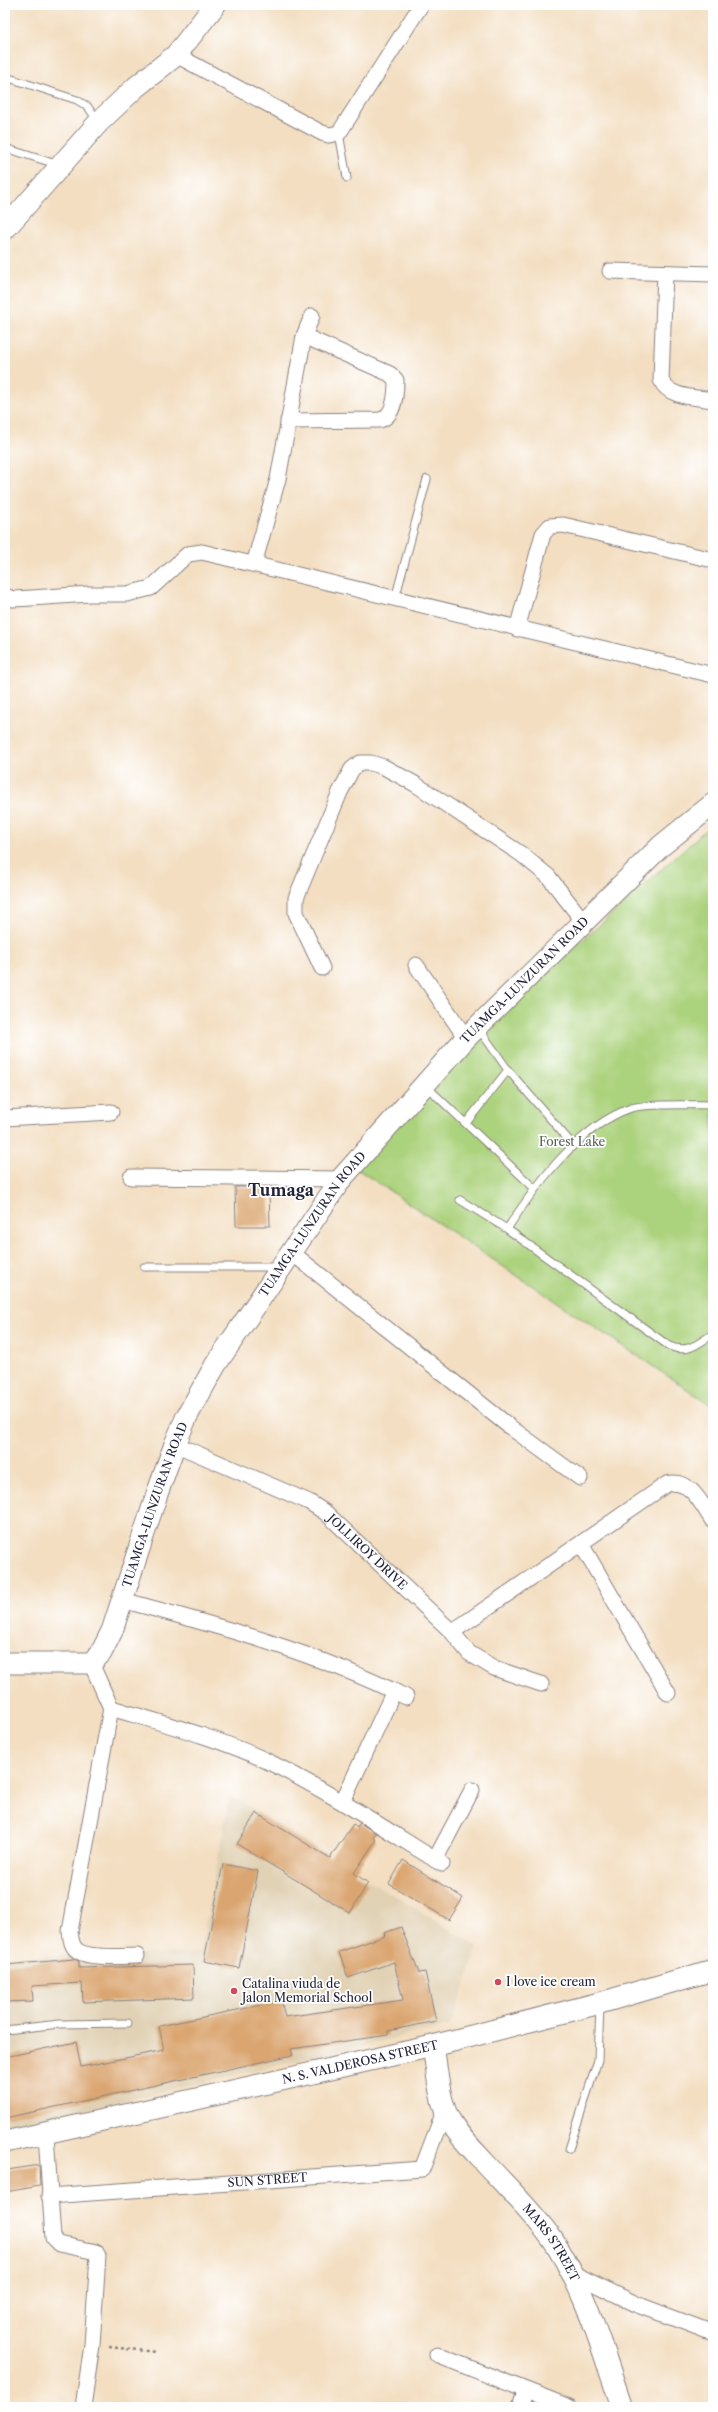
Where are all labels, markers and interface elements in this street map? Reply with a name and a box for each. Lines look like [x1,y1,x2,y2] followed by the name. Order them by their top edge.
[457,913,592,1046] street label: TUAMGA-LUNZURAN ROAD
[539,1134,605,1149] park label: Forest Lake
[256,1148,369,1299] street label: TUAMGA-LUNZURAN ROAD
[248,1180,315,1200] district label: Tumaga
[119,1419,191,1589] street label: TUAMGA-LUNZURAN ROAD
[323,1509,410,1593] street label: JOLLIROY DRIVE
[506,1974,596,1989] place label: I love ice cream
[240,1976,373,2005] place label: Catalina viuda de Jalon Memorial School
[493,1977,503,1987] marker: I love ice cream
[229,1986,239,1996] marker: Catalina viuda de Jalon Memorial School
[281,2037,440,2087] street label: N. S. VALDEROSA STREET
[227,2169,308,2190] street label: SUN STREET
[520,2201,583,2284] street label: MARS STREET

